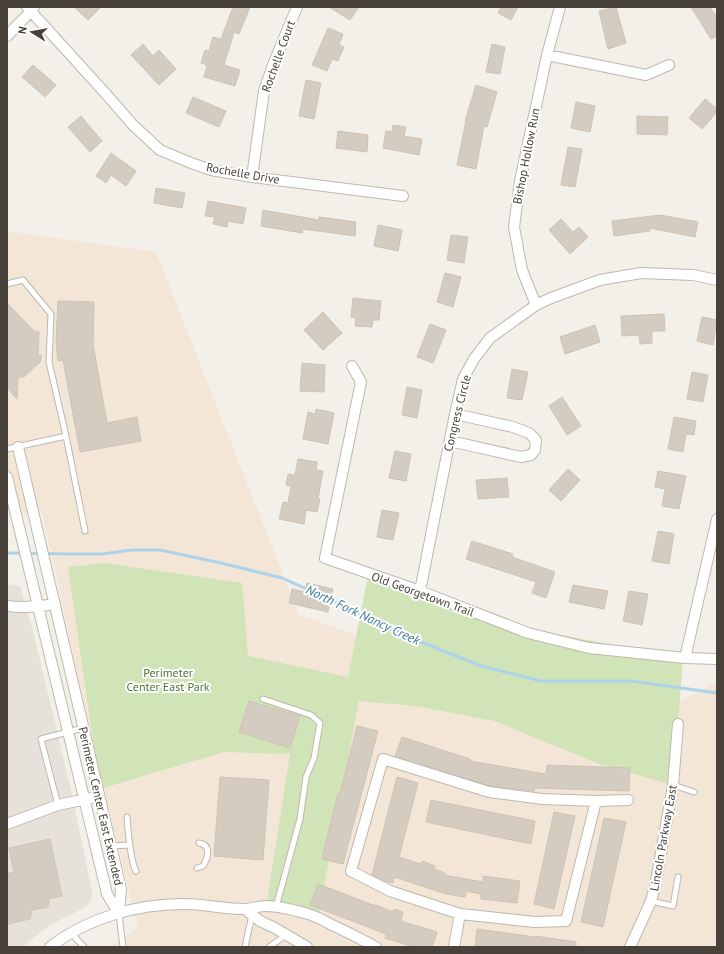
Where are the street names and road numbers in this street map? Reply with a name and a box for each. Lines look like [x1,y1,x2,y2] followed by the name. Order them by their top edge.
[258,18,298,94] street label: Rochelle Court
[509,107,543,205] street label: Bishop Hollow Run
[205,159,281,187] street label: Rochelle Drive
[440,373,474,453] street label: Congress Circle
[370,568,477,620] street label: Old Georgetown Trail
[75,725,127,887] street label: Perimeter Center East Extended
[646,784,680,892] street label: Lincoln Parkway East

